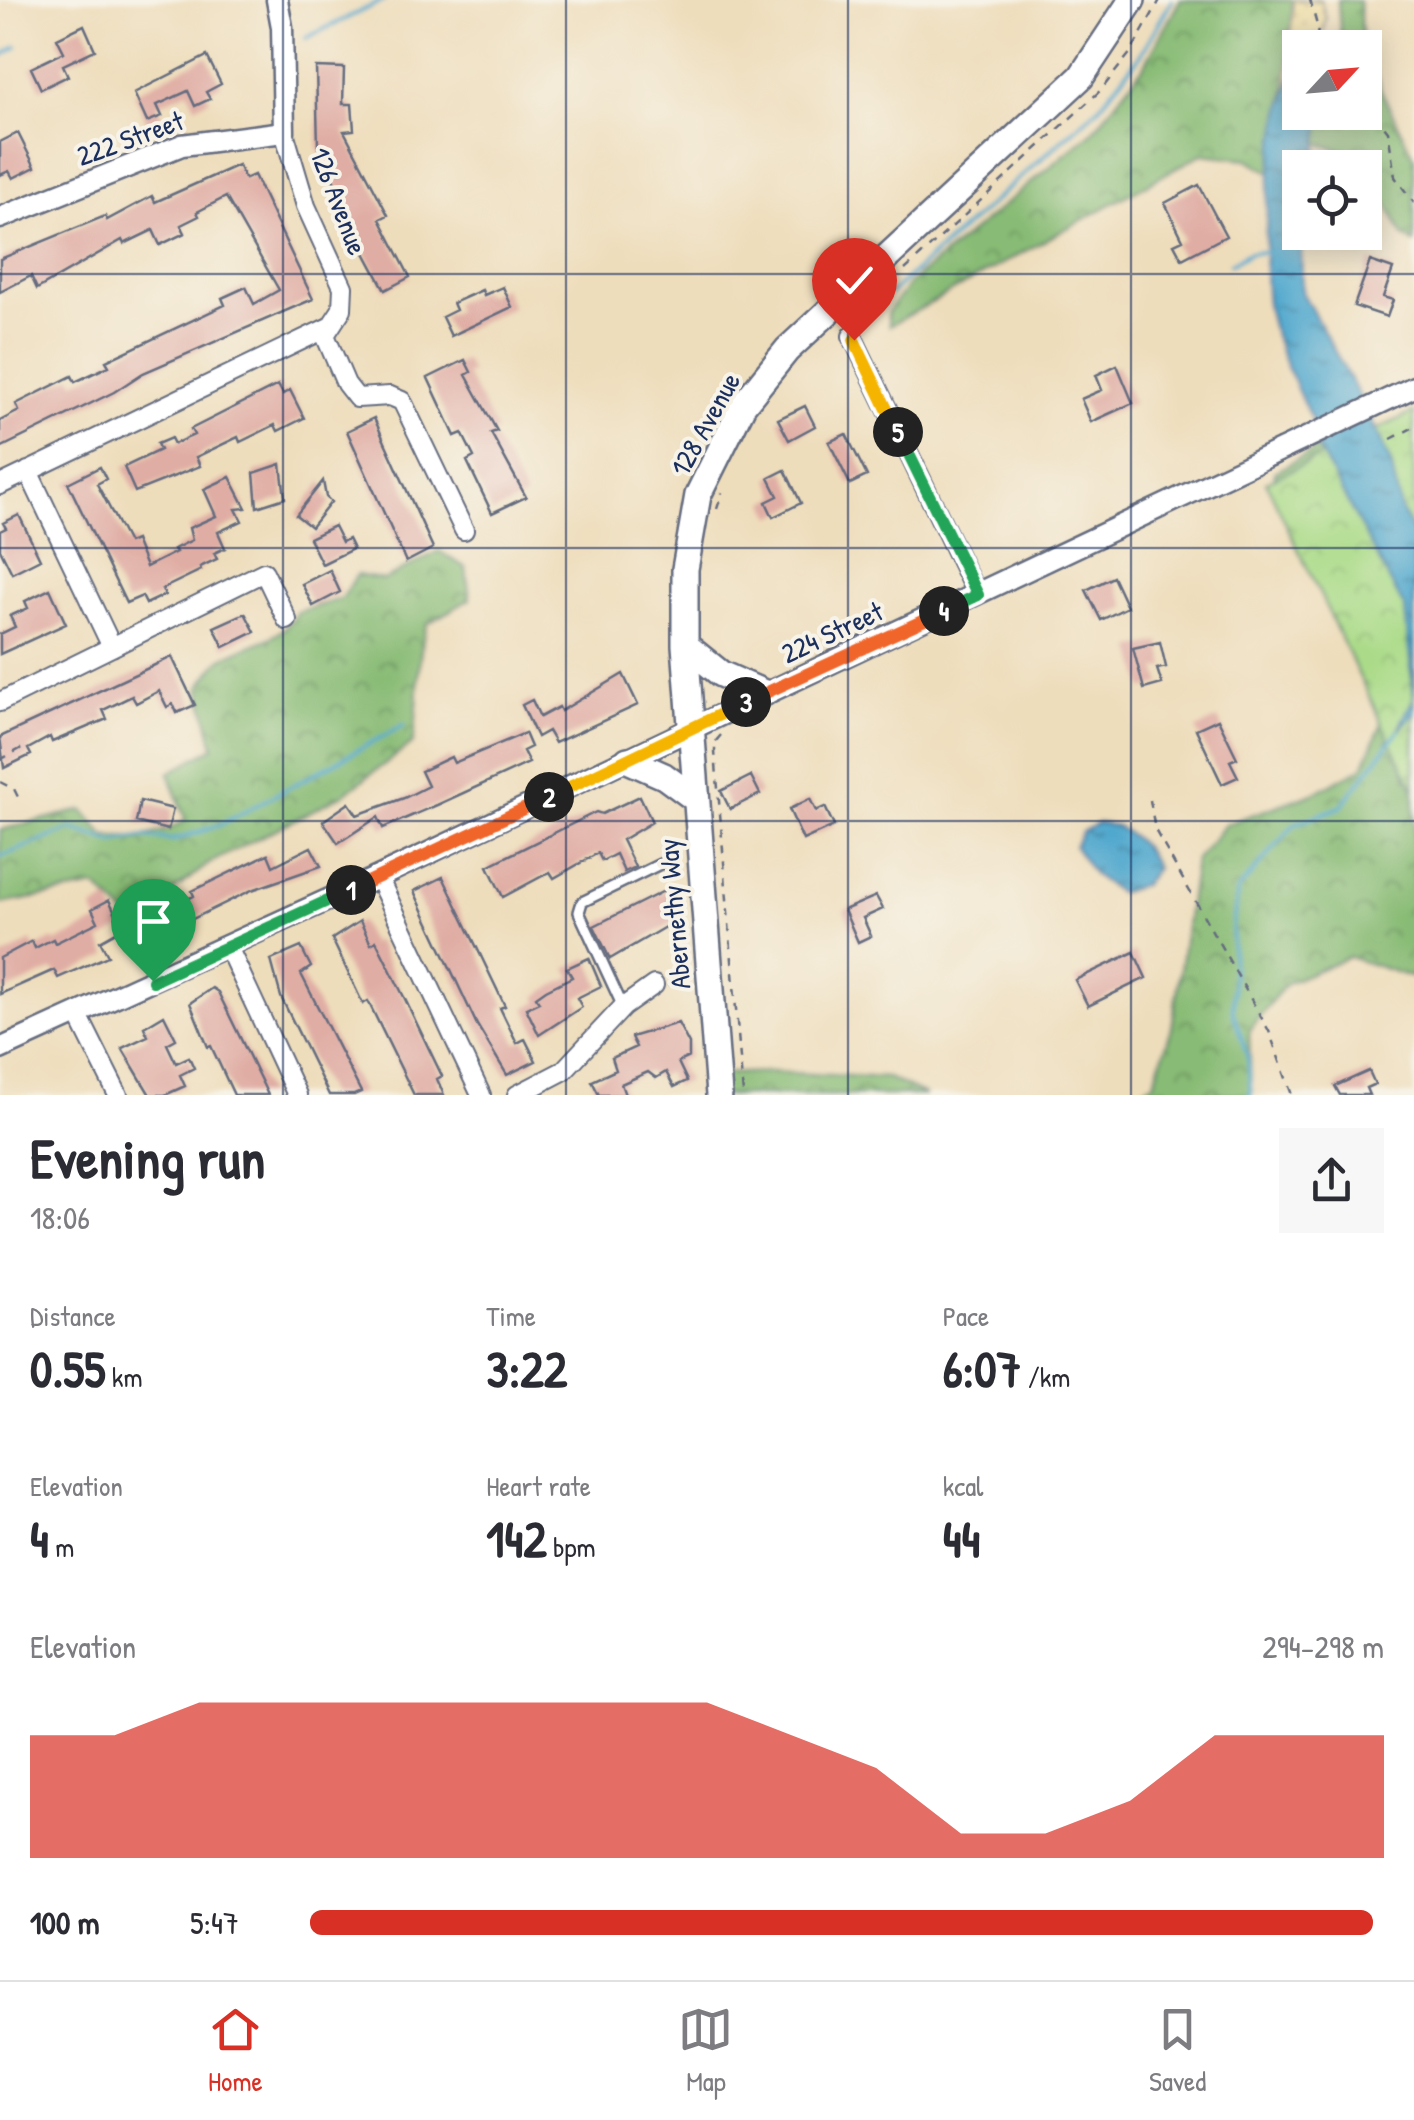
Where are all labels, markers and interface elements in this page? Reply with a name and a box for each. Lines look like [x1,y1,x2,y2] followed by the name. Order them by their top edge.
[1282,30,1382,130] north arrow
[1282,30,1382,250] map controls
[71,101,189,175] street label: 222 Street
[301,142,377,260] street label: 126 Avenue
[1282,150,1382,250] button: locate
[812,238,897,341] pin
[827,253,882,308] icon: check
[661,365,749,483] street label: 128 Avenue
[873,407,923,457] pin: 5
[892,413,904,451] text: 5
[919,586,969,636] pin: 4
[775,592,889,672] street label: 224 Street
[939,592,949,630] text: 4
[721,677,771,727] pin: 3
[740,683,752,721] text: 3
[524,772,574,822] pin: 2
[542,778,556,816] text: 2
[648,837,699,991] street label: Abernethy Way
[326,865,376,915] pin: 1
[346,871,356,909] text: 1
[111,879,196,982] pin
[126,894,181,949] icon: arrive
[30,1121,265,1195] text: Evening run
[1279,1128,1384,1233] button: share
[30,1196,90,1239] text: 18:06
[30,1297,116,1335] text: Distance
[486,1297,536,1335] text: Time
[943,1297,989,1335] text: Pace
[30,1335,105,1403] text: 0.55
[486,1335,567,1403] text: 3:22
[943,1335,1021,1403] text: 6:07
[105,1358,143,1396] text: km
[1021,1358,1070,1396] text: /km
[30,1467,123,1505] text: Elevation
[486,1467,591,1505] text: Heart rate
[943,1467,984,1505] text: kcal
[30,1505,49,1573] text: 4
[486,1505,547,1573] text: 142
[943,1505,980,1573] text: 44
[49,1528,74,1566] text: m
[547,1528,596,1566] text: bpm
[30,1625,136,1668] text: Elevation
[1262,1625,1384,1668] text: 294–298 m
[30,1901,99,1944] text: 100 m
[190,1901,239,1944] text: 5:47
[208,2002,263,2100] tab: Home
[678,2002,733,2100] tab: Map
[1149,2002,1206,2100] tab: Saved

